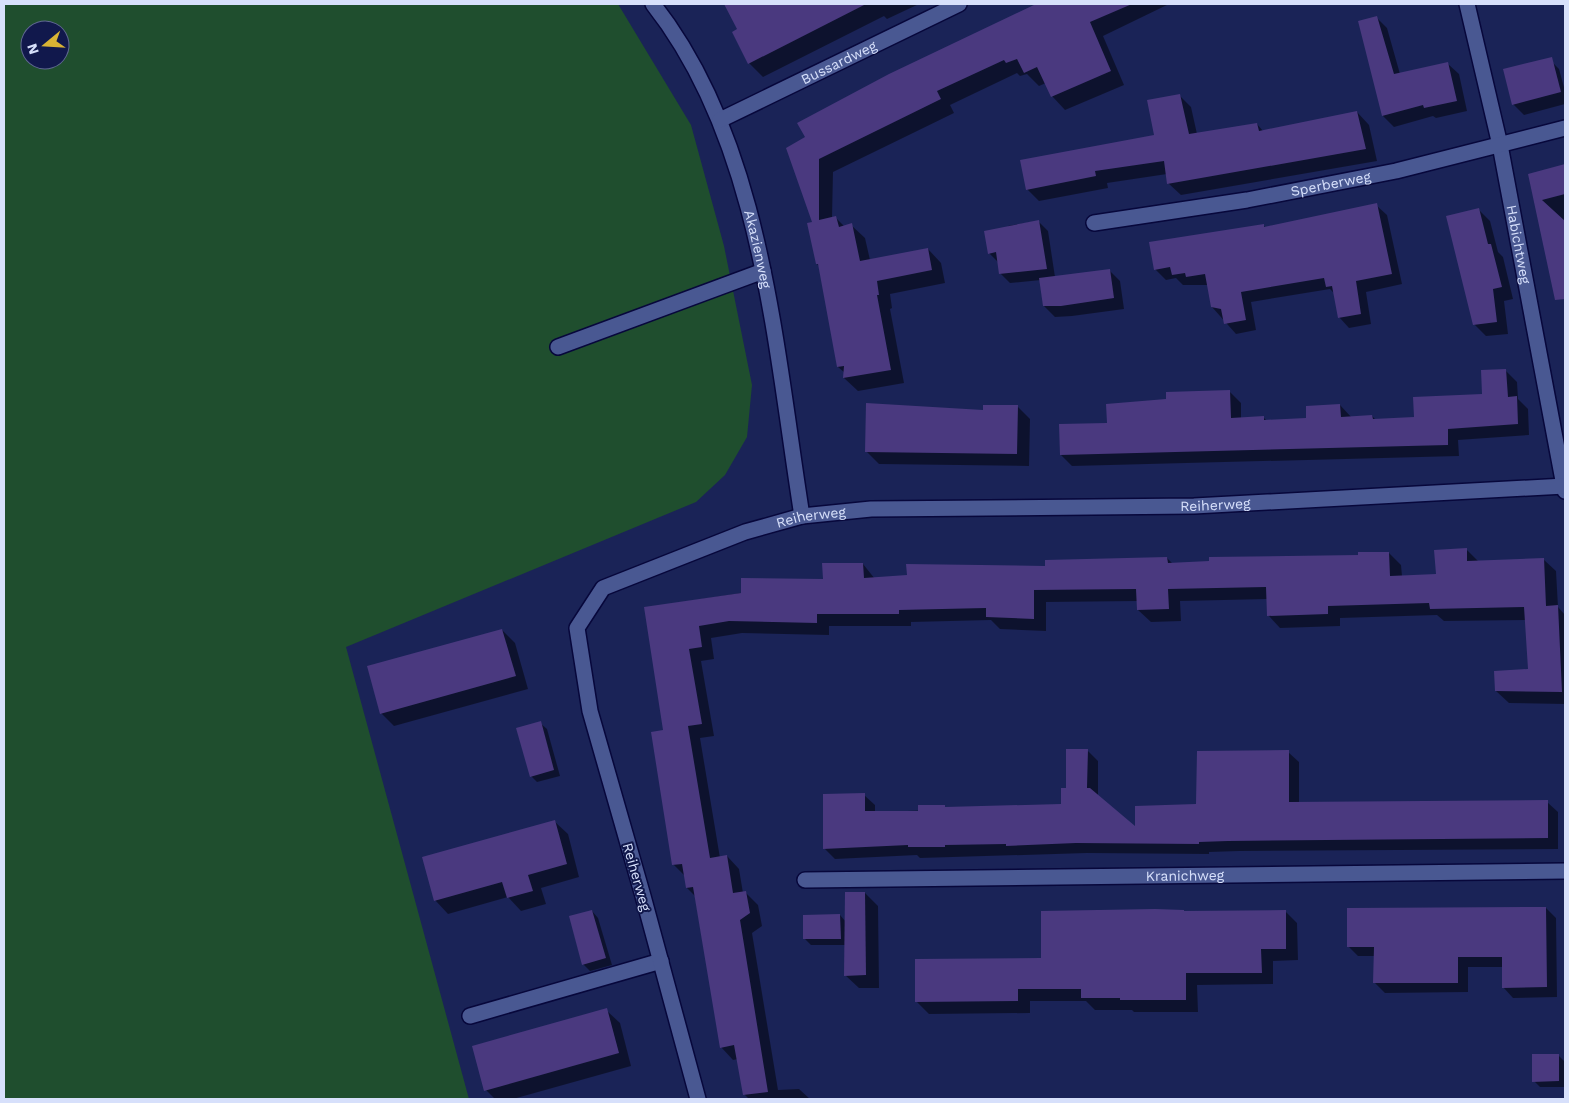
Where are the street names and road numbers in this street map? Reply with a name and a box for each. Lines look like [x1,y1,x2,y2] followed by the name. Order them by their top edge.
[798,37,880,87] street label: Bussardweg
[1289,168,1373,199] street label: Sperberweg
[1503,204,1534,286] street label: Habichtweg
[741,208,775,290] street label: Akazienweg
[1180,495,1251,514] street label: Reiherweg
[774,504,847,531] street label: Reiherweg
[620,841,655,914] street label: Reiherweg
[1146,867,1225,884] street label: Kranichweg

